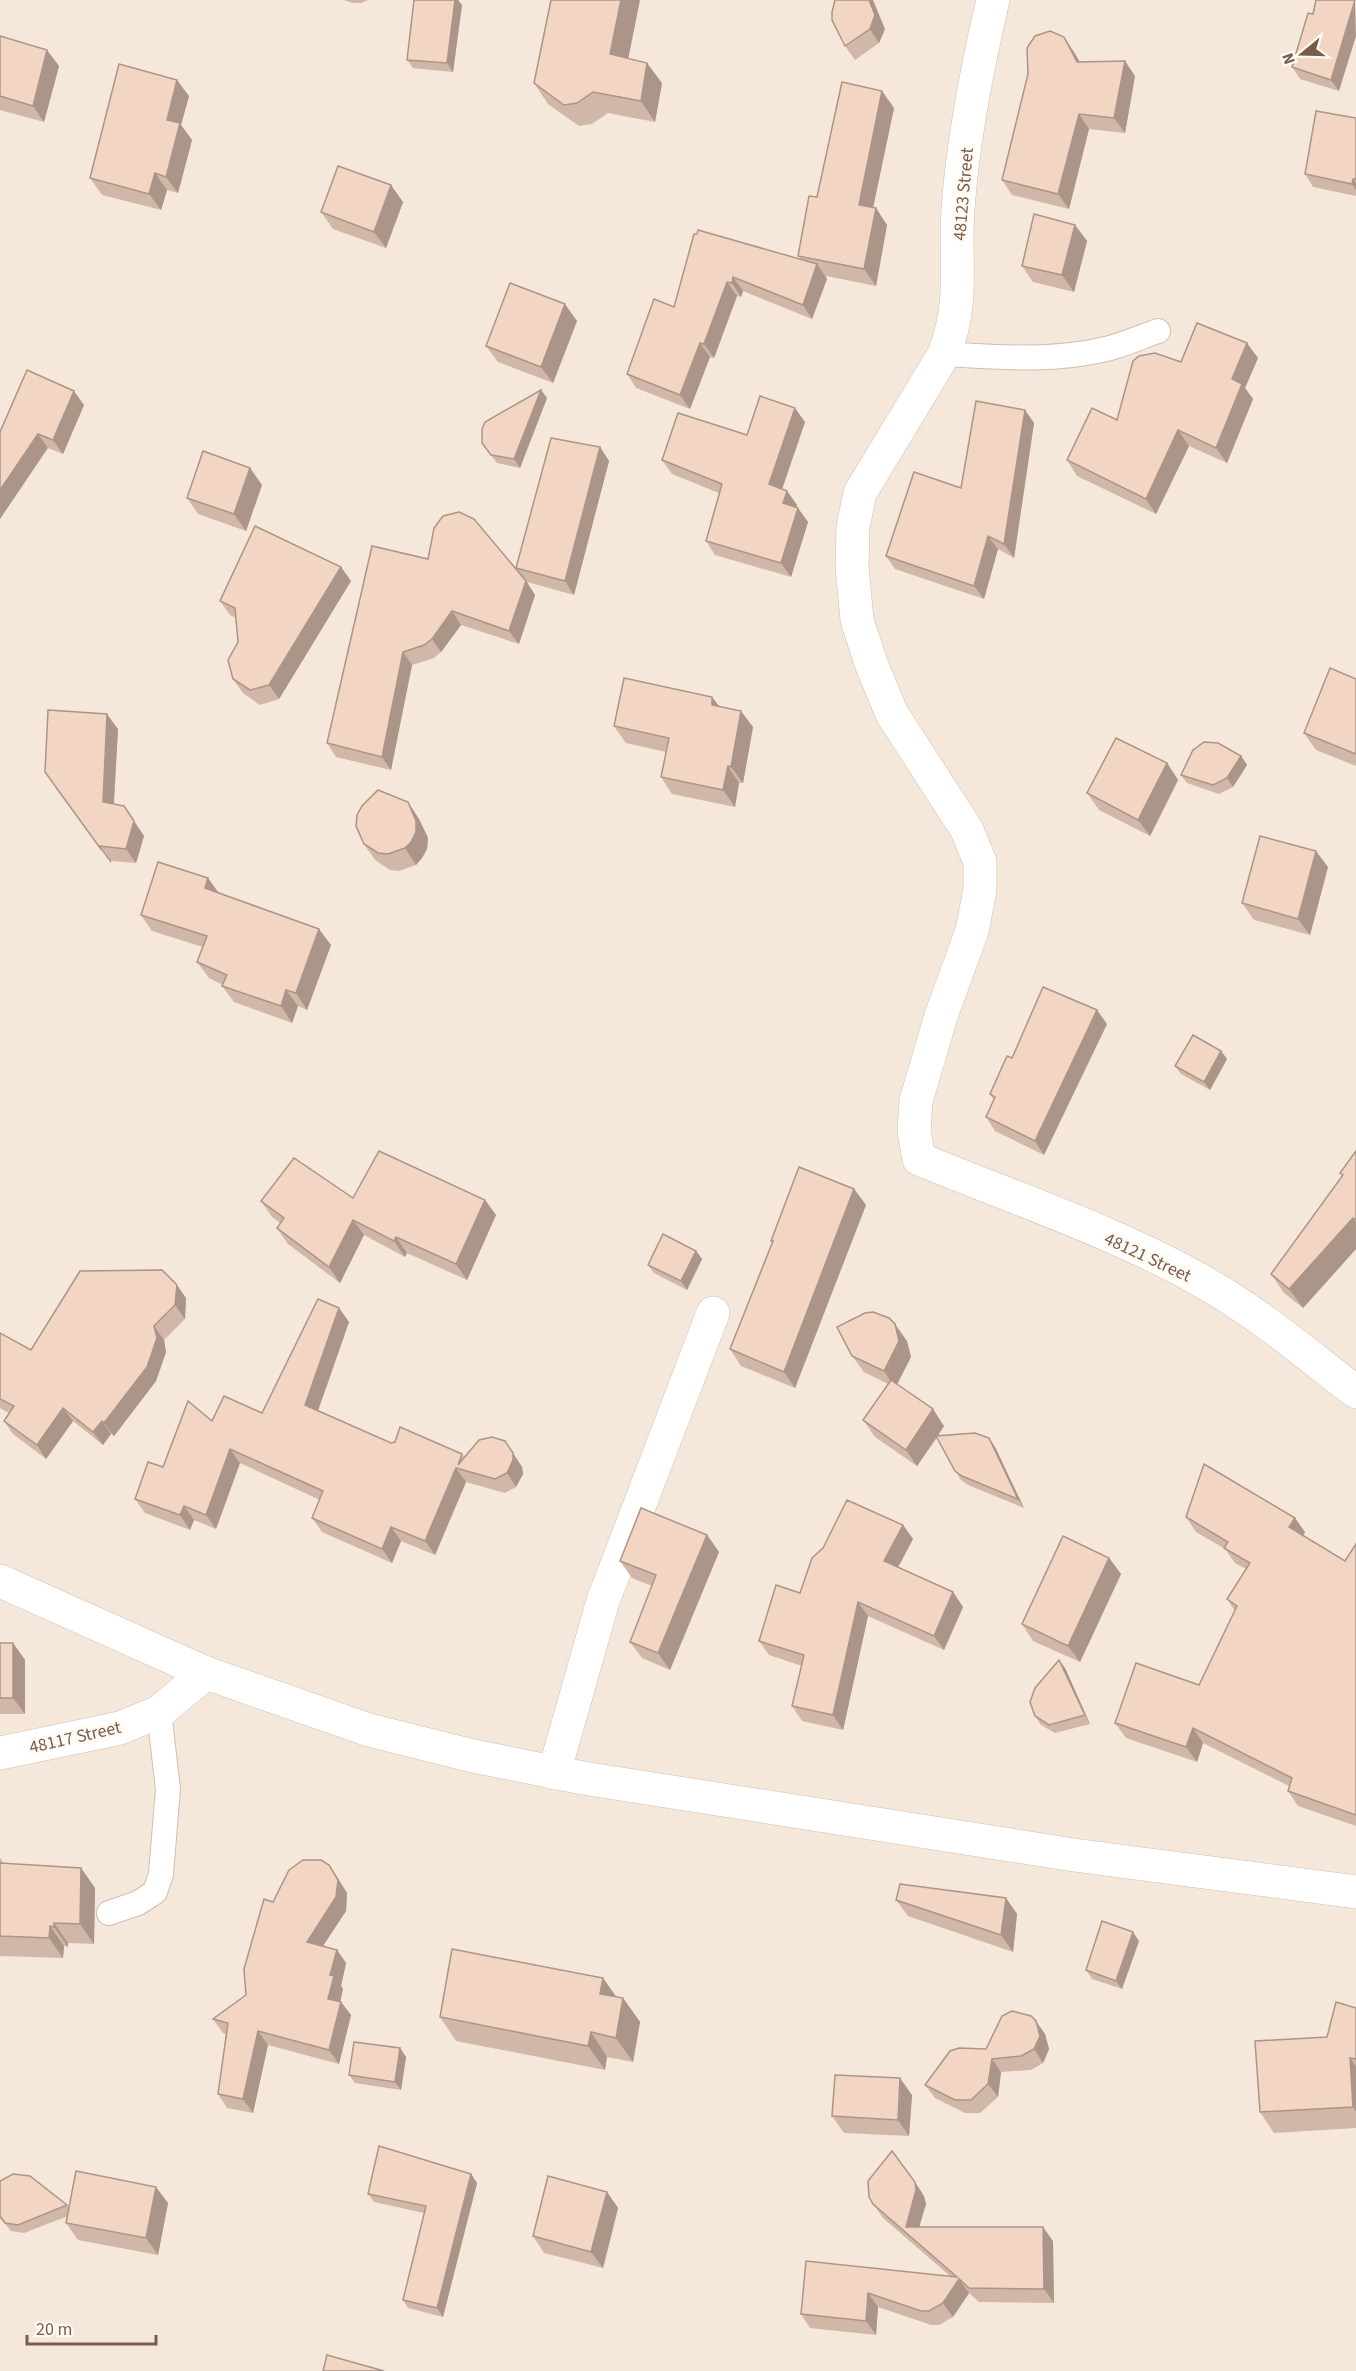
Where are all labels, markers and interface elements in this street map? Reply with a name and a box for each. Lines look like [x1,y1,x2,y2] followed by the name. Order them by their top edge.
[1272,24,1332,84] north arrow
[1277,50,1301,67] text: N
[947,146,980,242] street label: 48123 Street
[1100,1226,1195,1289] street label: 48121 Street
[27,1715,123,1760] street label: 48117 Street
[27,2308,156,2346] scale bar
[36,2317,72,2342] text: 20 m

